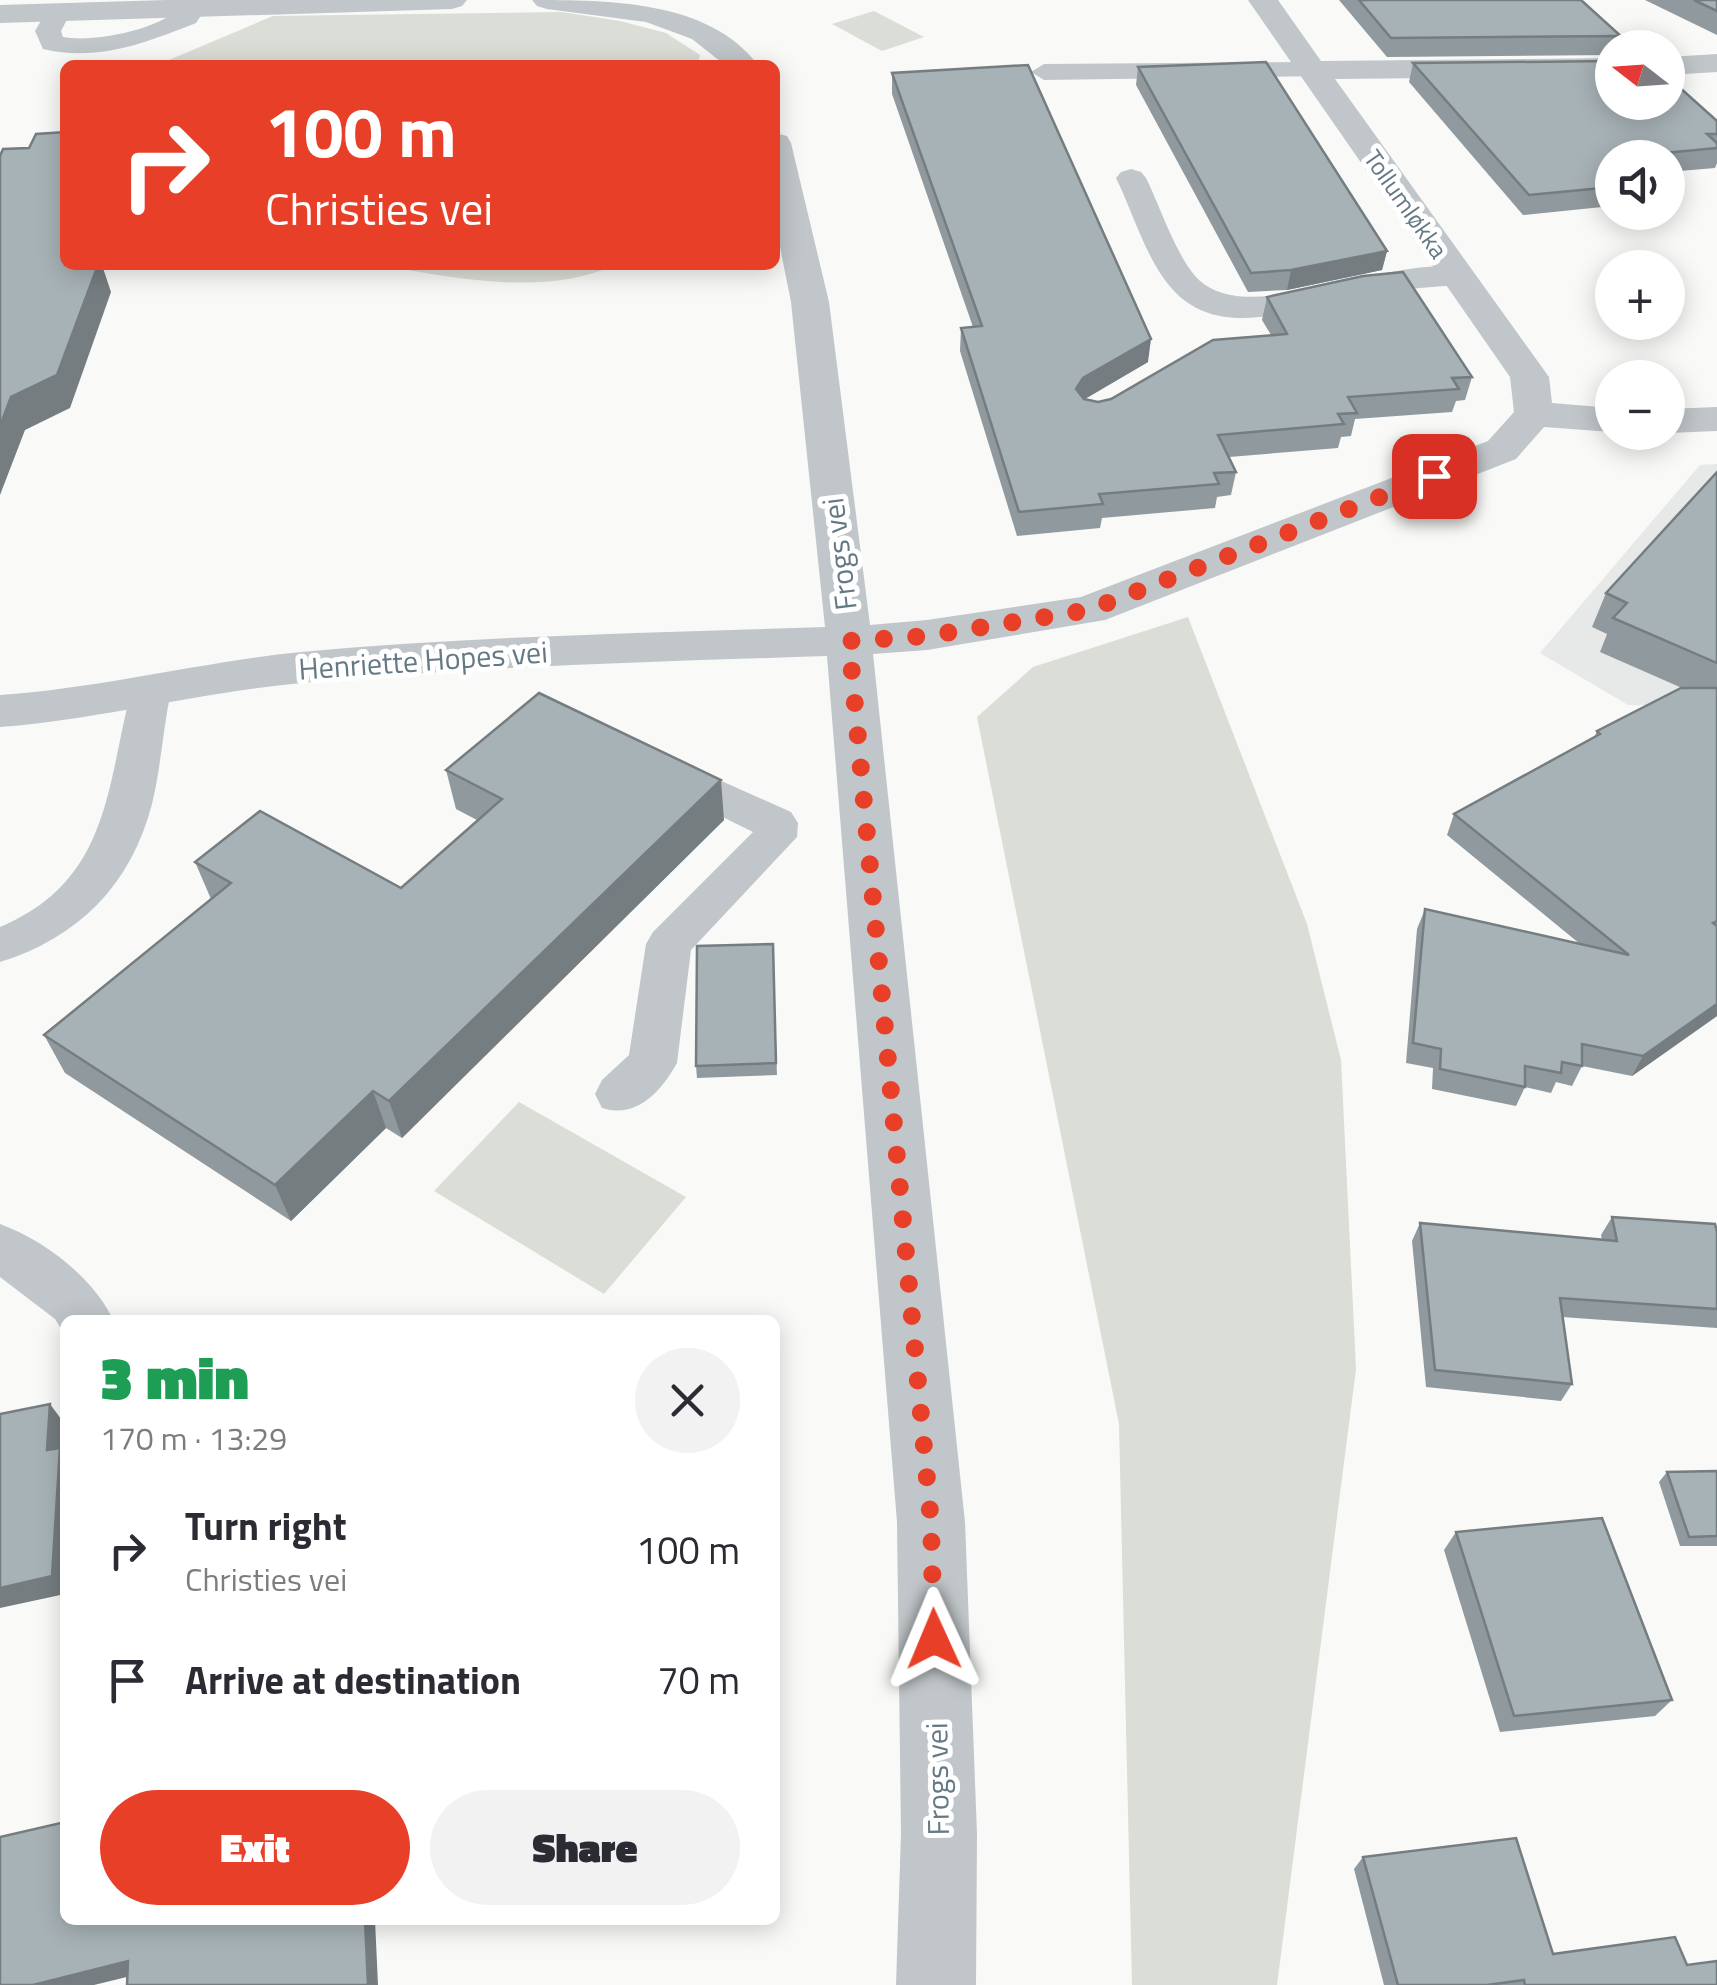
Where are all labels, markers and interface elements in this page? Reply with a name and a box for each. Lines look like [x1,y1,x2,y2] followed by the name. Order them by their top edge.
[1595,30,1685,120] north arrow
[1595,30,1685,450] map controls
[265,78,457,184] text: 100 m
[100,100,230,230] icon: right
[1595,140,1685,230] button: sound
[1355,142,1458,267] street label: Tollumløkka
[265,174,493,242] text: Christies vei
[1595,250,1685,340] button: +
[1595,360,1685,450] button: −
[1392,434,1477,519] pin
[1407,449,1462,504] icon: arrive
[809,495,869,613] street label: Frogs vei
[297,628,549,692] street label: Henriette Hopes vei
[100,1331,249,1422] text: 3 min
[635,1348,740,1453] button: close
[100,1414,287,1462] text: 170 m · 13:29
[185,1497,347,1555] text: Turn right
[636,1521,740,1579] text: 100 m
[100,1523,155,1578] icon: right
[185,1555,347,1603] text: Christies vei
[882,1587,986,1691] position arrow
[185,1651,521,1709] text: Arrive at destination
[657,1651,740,1709] text: 70 m
[100,1653,155,1708] icon: arrive
[913,1722,961,1836] street label: Frogs vei
[100,1790,410,1905] button: Exit
[430,1790,740,1905] button: Share

